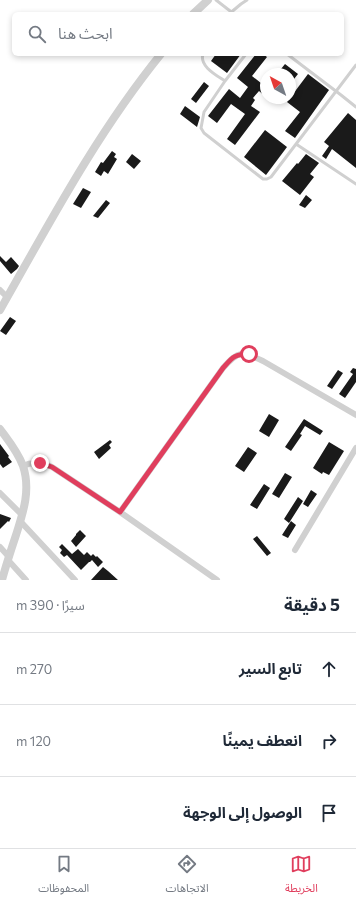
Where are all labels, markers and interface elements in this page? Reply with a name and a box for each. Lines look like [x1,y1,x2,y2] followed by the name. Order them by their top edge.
[12,12,344,56] search box
[26,23,48,45] icon: search
[58,24,113,42] text: ابحث هنا
[260,68,296,104] north arrow
[240,345,258,363] route start
[31,454,49,472] route end
[284,594,340,615] text: 5 دقيقة
[16,597,85,613] text: سيرًا · 390 m
[318,658,340,680] icon: ahead
[239,659,302,677] text: تابع السير
[16,661,52,677] text: 270 m
[318,730,340,752] icon: right
[222,731,302,749] text: انعطف يمينًا
[16,733,51,749] text: 120 m
[318,802,340,824] icon: arrive
[183,803,302,821] text: الوصول إلى الوجهة
[38,853,89,900] tab: المحفوظات
[166,853,209,900] tab: الاتجاهات
[285,853,318,900] tab: الخريطة

